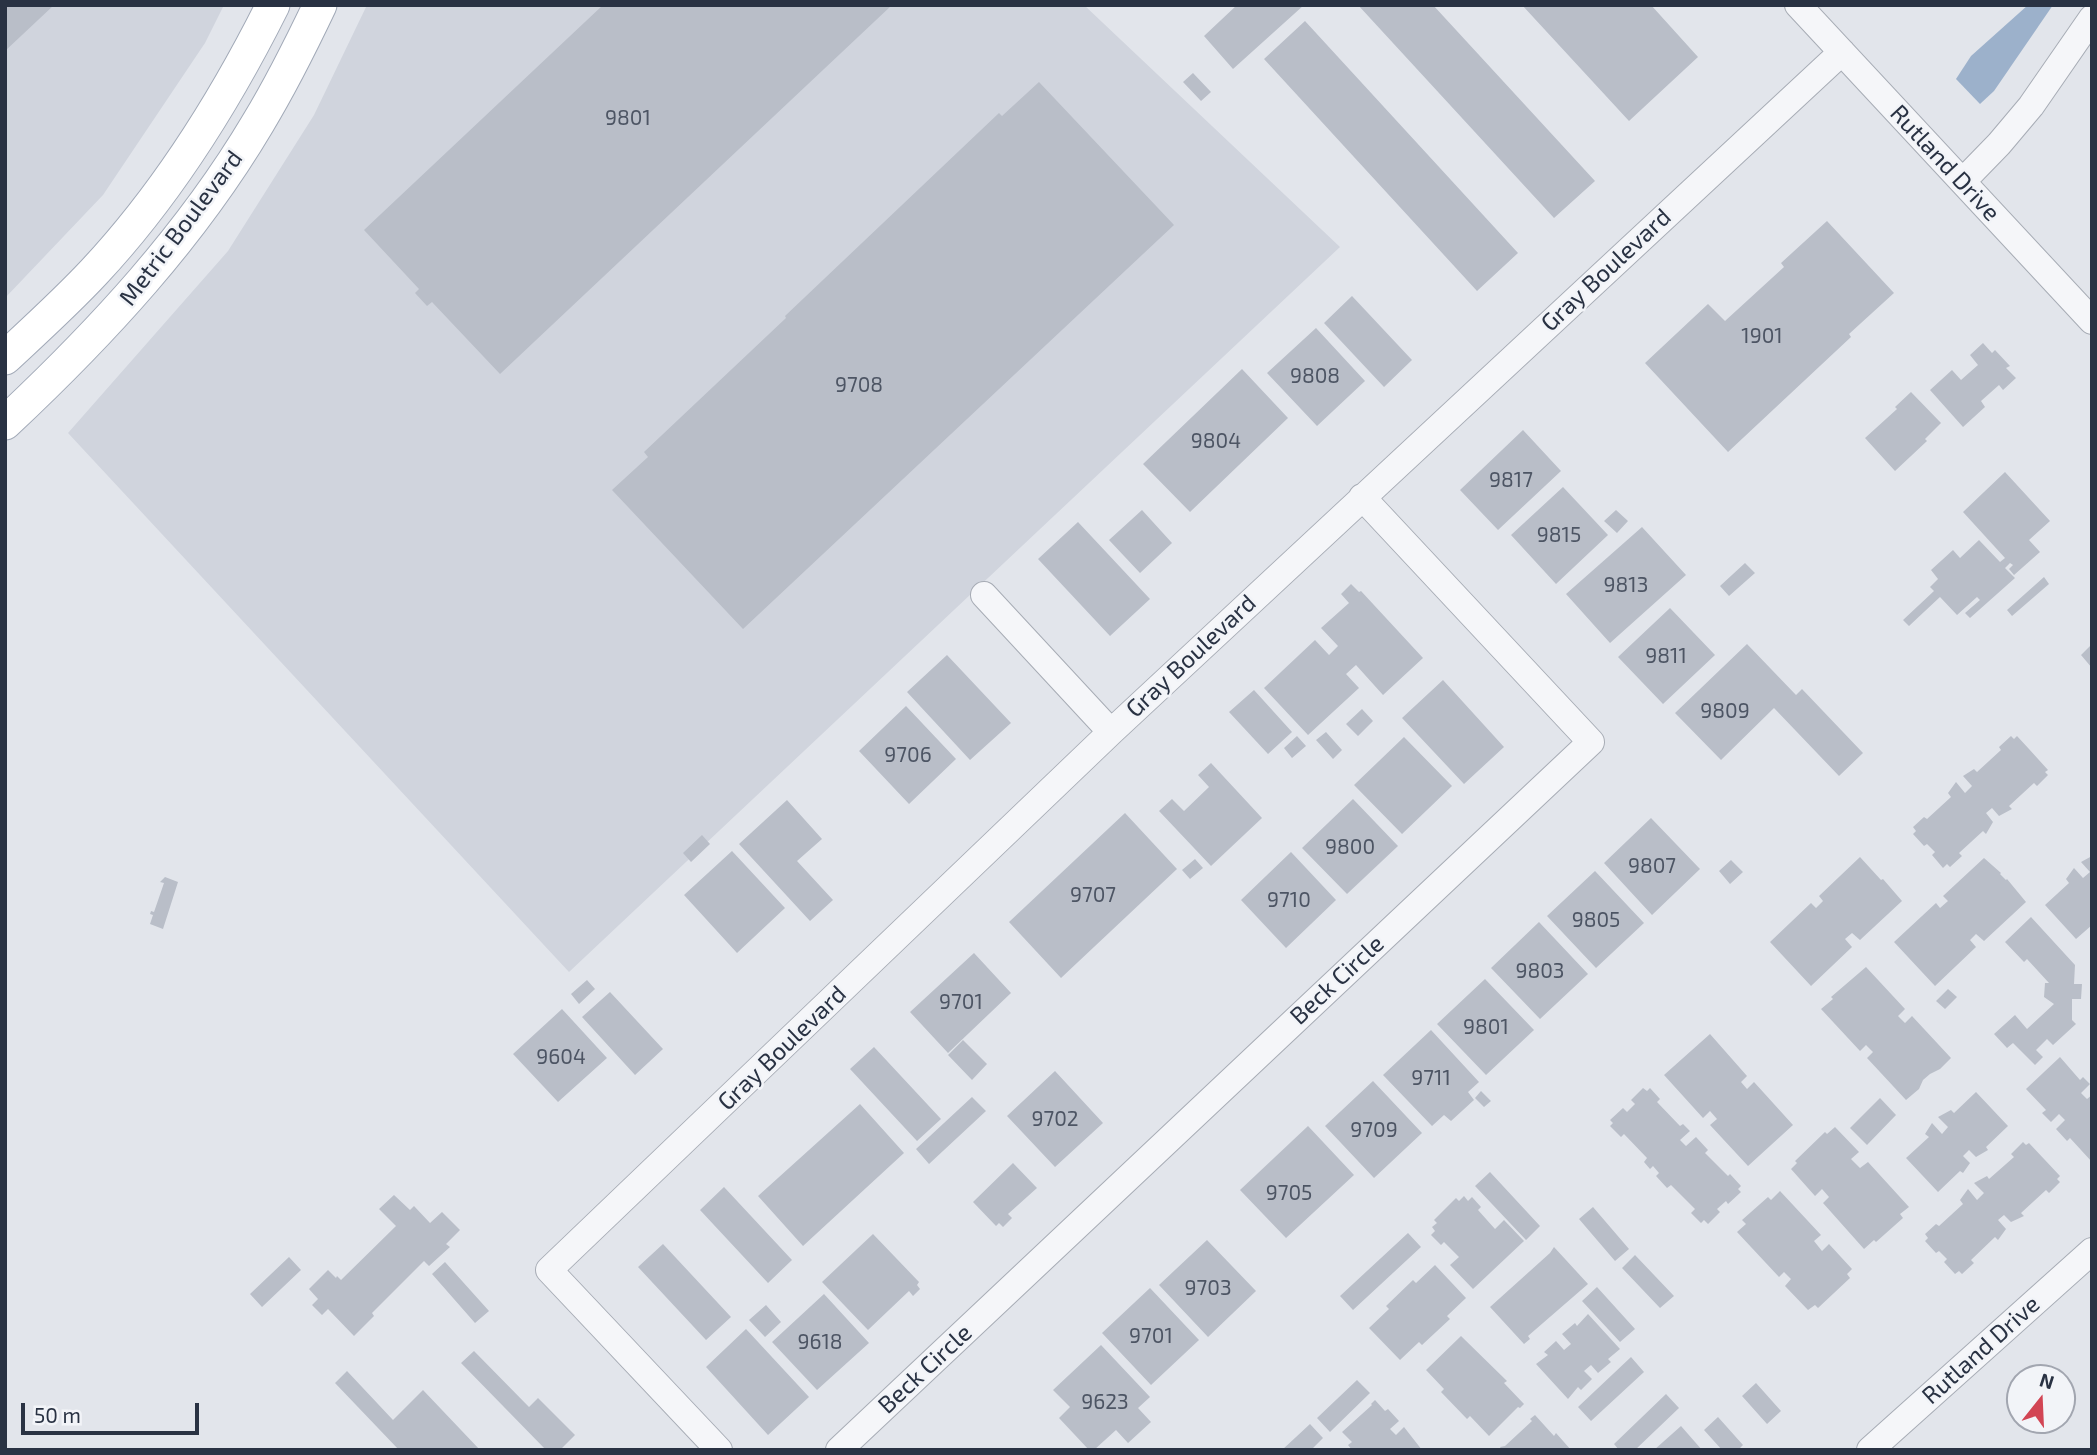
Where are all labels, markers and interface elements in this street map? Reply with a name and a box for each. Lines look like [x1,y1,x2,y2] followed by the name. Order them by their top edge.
[1884,99,2006,227] street label: Rutland Drive
[605,105,651,131] house number: 9801
[113,145,249,311] street label: Metric Boulevard
[1535,203,1677,337] street label: Gray Boulevard
[1741,323,1783,349] house number: 1901
[1290,363,1340,389] house number: 9808
[835,372,883,398] house number: 9708
[1191,428,1241,454] house number: 9804
[1489,467,1533,493] house number: 9817
[1537,522,1581,548] house number: 9815
[1604,572,1648,598] house number: 9813
[1120,589,1262,723] street label: Gray Boulevard
[1645,643,1687,669] house number: 9811
[1700,698,1750,724] house number: 9809
[884,742,932,768] house number: 9706
[1325,834,1375,860] house number: 9800
[1628,853,1676,879] house number: 9807
[1070,882,1116,908] house number: 9707
[1267,887,1311,913] house number: 9710
[1572,907,1620,933] house number: 9805
[1284,929,1390,1031] street label: Beck Circle
[1515,958,1565,984] house number: 9803
[712,980,852,1116] street label: Gray Boulevard
[939,989,983,1015] house number: 9701
[1463,1014,1509,1040] house number: 9801
[536,1044,586,1070] house number: 9604
[1411,1065,1451,1091] house number: 9711
[1031,1106,1079,1132] house number: 9702
[1350,1117,1398,1143] house number: 9709
[1266,1180,1312,1206] house number: 9705
[1184,1275,1232,1301] house number: 9703
[1916,1290,2046,1410] street label: Rutland Drive
[872,1318,978,1420] street label: Beck Circle
[1129,1323,1173,1349] house number: 9701
[797,1329,843,1355] house number: 9618
[2006,1364,2076,1434] north arrow
[2037,1367,2057,1394] text: N
[24,1388,203,1432] scale bar
[1081,1389,1129,1415] house number: 9623
[34,1402,81,1427] text: 50 m

